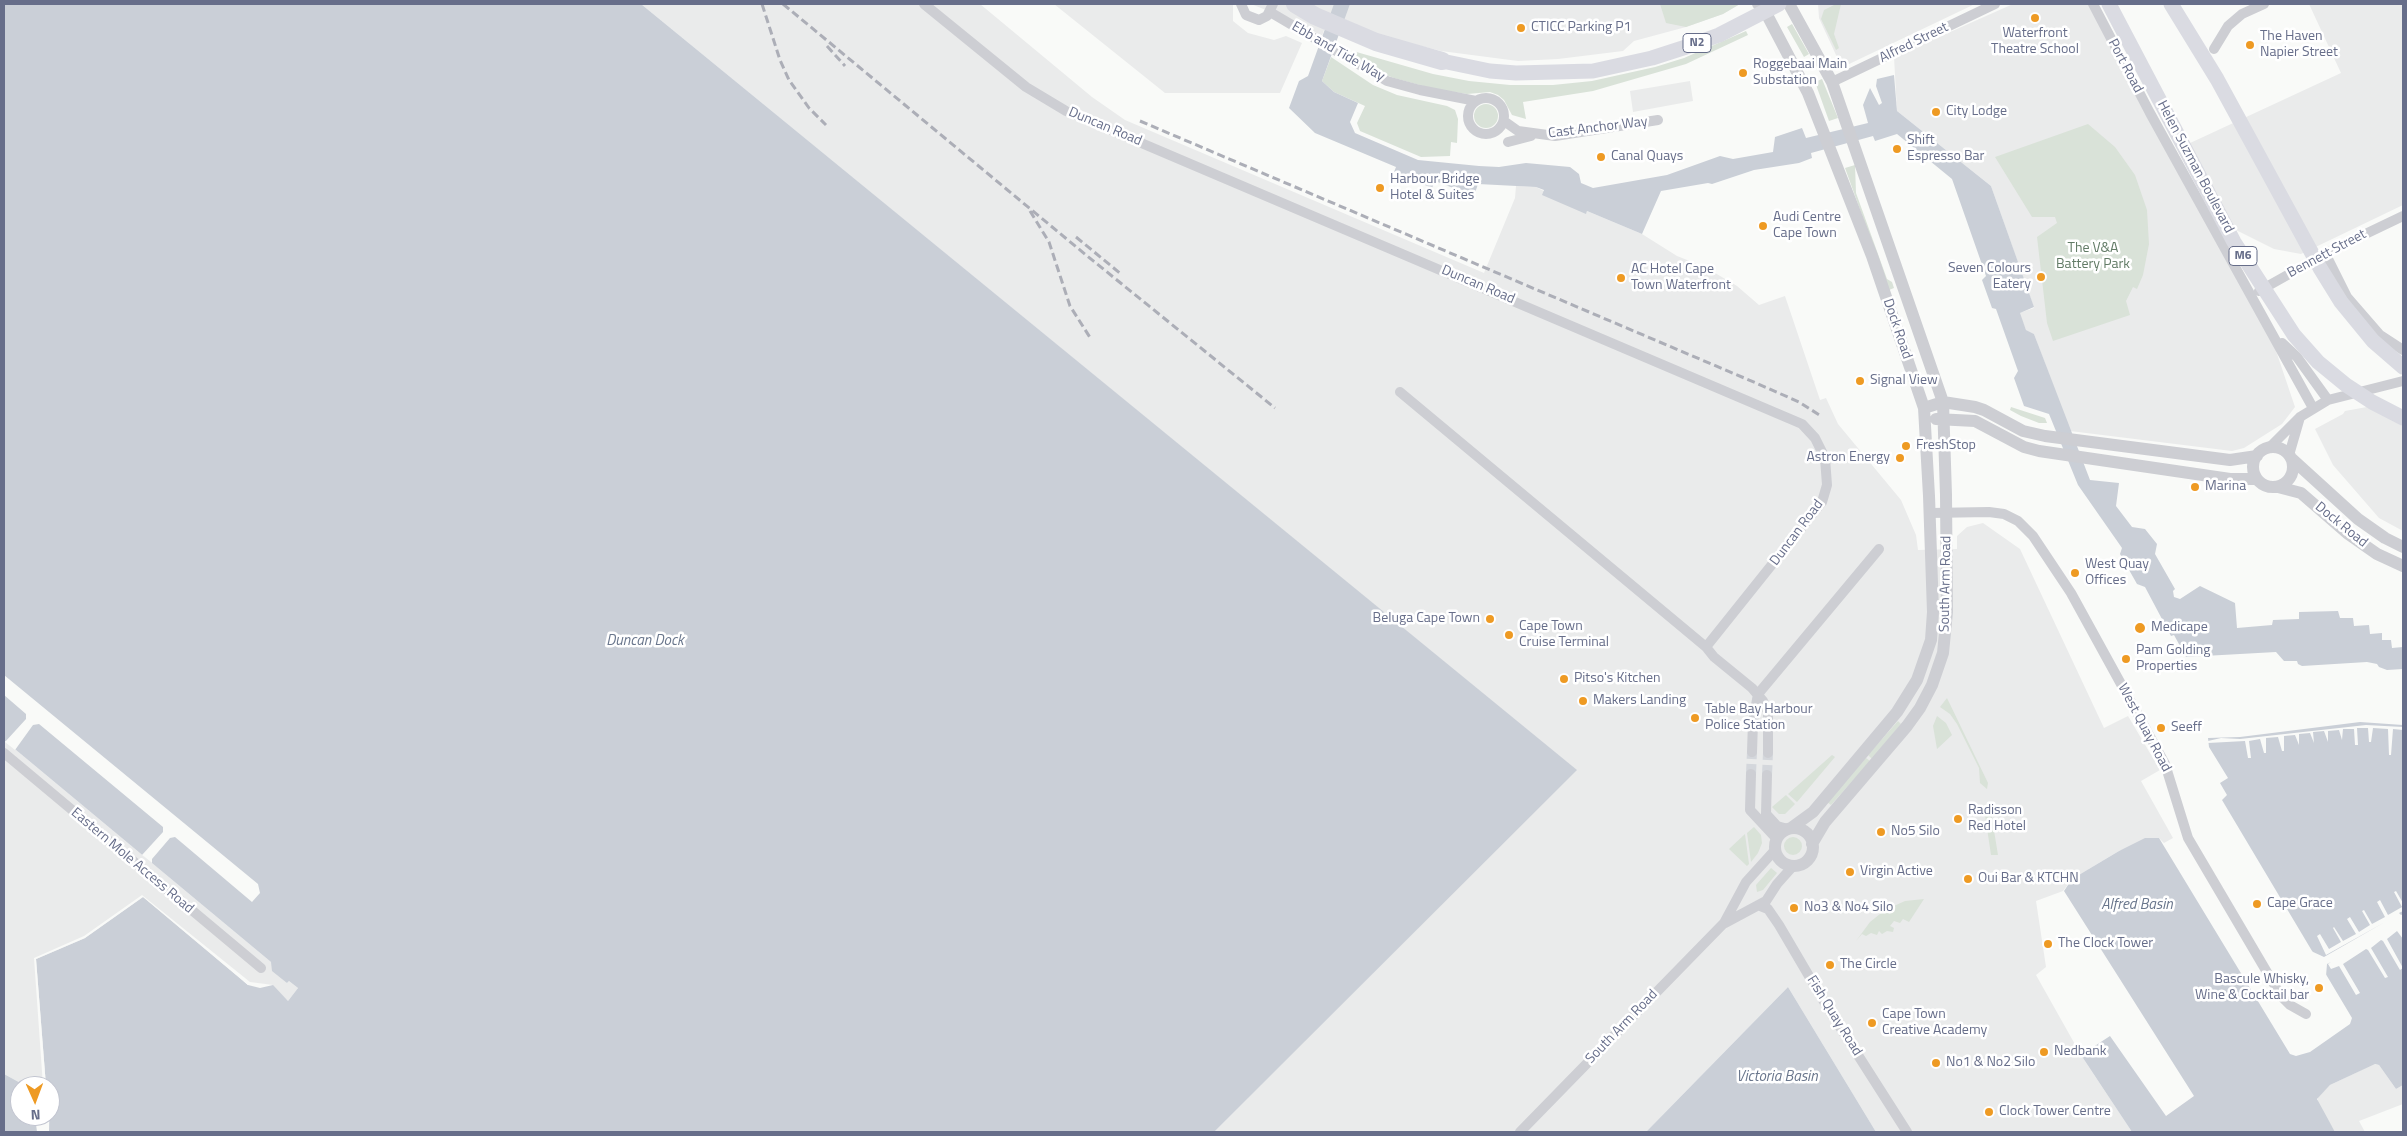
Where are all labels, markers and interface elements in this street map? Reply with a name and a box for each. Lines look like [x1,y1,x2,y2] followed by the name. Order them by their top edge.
[2029,12,2041,24] marker: Waterfront Theatre School
[1289,19,1387,85] street label: Ebb and Tide Way
[1877,19,1951,67] street label: Alfred Street
[1531,20,1631,36] place label: CTICC Parking P1
[1515,22,1527,34] marker: CTICC Parking P1
[1991,26,2079,58] place label: Waterfront Theatre School
[2260,29,2338,62] place label: The Haven Napier Street
[1683,34,1711,52] road number: N2
[2104,36,2146,96] street label: Port Road
[2244,39,2256,51] marker: The Haven Napier Street
[1753,57,1847,90] place label: Roggebaai Main Substation
[1737,67,1749,79] marker: Roggebaai Main Substation
[2153,98,2237,236] street label: Helen Suzman Boulevard
[1066,104,1144,150] street label: Duncan Road
[1946,104,2007,120] place label: City Lodge
[1930,106,1942,118] marker: City Lodge
[1547,114,1649,142] street label: Cast Anchor Way
[1907,133,1984,166] place label: Shift Espresso Bar
[1891,143,1903,155] marker: Shift Espresso Bar
[1611,149,1683,165] place label: Canal Quays
[1595,151,1607,163] marker: Canal Quays
[1390,172,1480,204] place label: Harbour Bridge Hotel & Suites
[1374,182,1386,194] marker: Harbour Bridge Hotel & Suites
[1773,210,1841,242] place label: Audi Centre Cape Town
[1757,220,1769,232] marker: Audi Centre Cape Town
[2285,226,2369,282] street label: Bennett Street
[2056,241,2130,274] park label: The V&A Battery Park
[2229,247,2257,266] road number: M6
[1948,261,2031,294] place label: Seven Colours Eatery
[1439,262,1517,308] street label: Duncan Road
[1631,262,1731,294] place label: AC Hotel Cape Town Waterfront
[2035,271,2047,283] marker: Seven Colours Eatery
[1615,272,1627,284] marker: AC Hotel Cape Town Waterfront
[1879,297,1915,361] street label: Dock Road
[1870,373,1938,389] place label: Signal View
[1854,375,1866,387] marker: Signal View
[1916,438,1976,454] place label: FreshStop
[1900,440,1912,452] marker: FreshStop
[1807,450,1890,466] place label: Astron Energy
[1894,452,1906,464] marker: Astron Energy
[2205,479,2246,495] place label: Marina
[2189,481,2201,493] marker: Marina
[1767,497,1827,569] street label: Duncan Road
[2311,499,2371,551] street label: Dock Road
[1937,536,1955,632] street label: South Arm Road
[2085,557,2149,590] place label: West Quay Offices
[2069,567,2081,579] marker: West Quay Offices
[1373,611,1480,627] place label: Beluga Cape Town
[1484,613,1496,625] marker: Beluga Cape Town
[1519,619,1609,652] place label: Cape Town Cruise Terminal
[2151,620,2208,636] place label: Medicape
[2133,621,2147,635] marker: Medicape
[1503,629,1515,641] marker: Cape Town Cruise Terminal
[606,632,684,650] water label: Duncan Dock
[2136,643,2210,676] place label: Pam Golding Properties
[2120,653,2132,665] marker: Pam Golding Properties
[1574,671,1661,687] place label: Pitso's Kitchen
[1558,673,1570,685] marker: Pitso's Kitchen
[2114,681,2174,775] street label: West Quay Road
[1593,693,1686,709] place label: Makers Landing
[1577,695,1589,707] marker: Makers Landing
[1705,702,1813,734] place label: Table Bay Harbour Police Station
[1689,712,1701,724] marker: Table Bay Harbour Police Station
[2171,720,2202,736] place label: Seeff
[2155,722,2167,734] marker: Seeff
[1968,803,2026,836] place label: Radisson Red Hotel
[67,805,197,917] street label: Eastern Mole Access Road
[1952,813,1964,825] marker: Radisson Red Hotel
[1891,824,1940,840] place label: No5 Silo
[1875,826,1887,838] marker: No5 Silo
[1860,864,1933,880] place label: Virgin Active
[1844,866,1856,878] marker: Virgin Active
[1978,871,2079,887] place label: Oui Bar & KTCHN
[1962,873,1974,885] marker: Oui Bar & KTCHN
[2101,896,2173,914] water label: Alfred Basin
[2267,896,2333,912] place label: Cape Grace
[2251,898,2263,910] marker: Cape Grace
[1804,900,1893,916] place label: No3 & No4 Silo
[1788,902,1800,914] marker: No3 & No4 Silo
[2058,936,2153,952] place label: The Clock Tower
[2042,938,2054,950] marker: The Clock Tower
[1840,957,1897,973] place label: The Circle
[1824,959,1836,971] marker: The Circle
[2195,972,2309,1004] place label: Bascule Whisky, Wine & Cocktail bar
[1803,973,1865,1059] street label: Fish Quay Road
[2313,982,2325,994] marker: Bascule Whisky, Wine & Cocktail bar
[1583,987,1661,1067] street label: South Arm Road
[1882,1007,1987,1040] place label: Cape Town Creative Academy
[1866,1017,1878,1029] marker: Cape Town Creative Academy
[2054,1044,2106,1060] place label: Nedbank
[2038,1046,2050,1058] marker: Nedbank
[1946,1055,2035,1071] place label: No1 & No2 Silo
[1930,1057,1942,1069] marker: No1 & No2 Silo
[1736,1068,1818,1086] water label: Victoria Basin
[10,1076,60,1126] north arrow
[1999,1104,2111,1120] place label: Clock Tower Centre
[30,1105,41,1126] text: N
[1983,1106,1995,1118] marker: Clock Tower Centre

